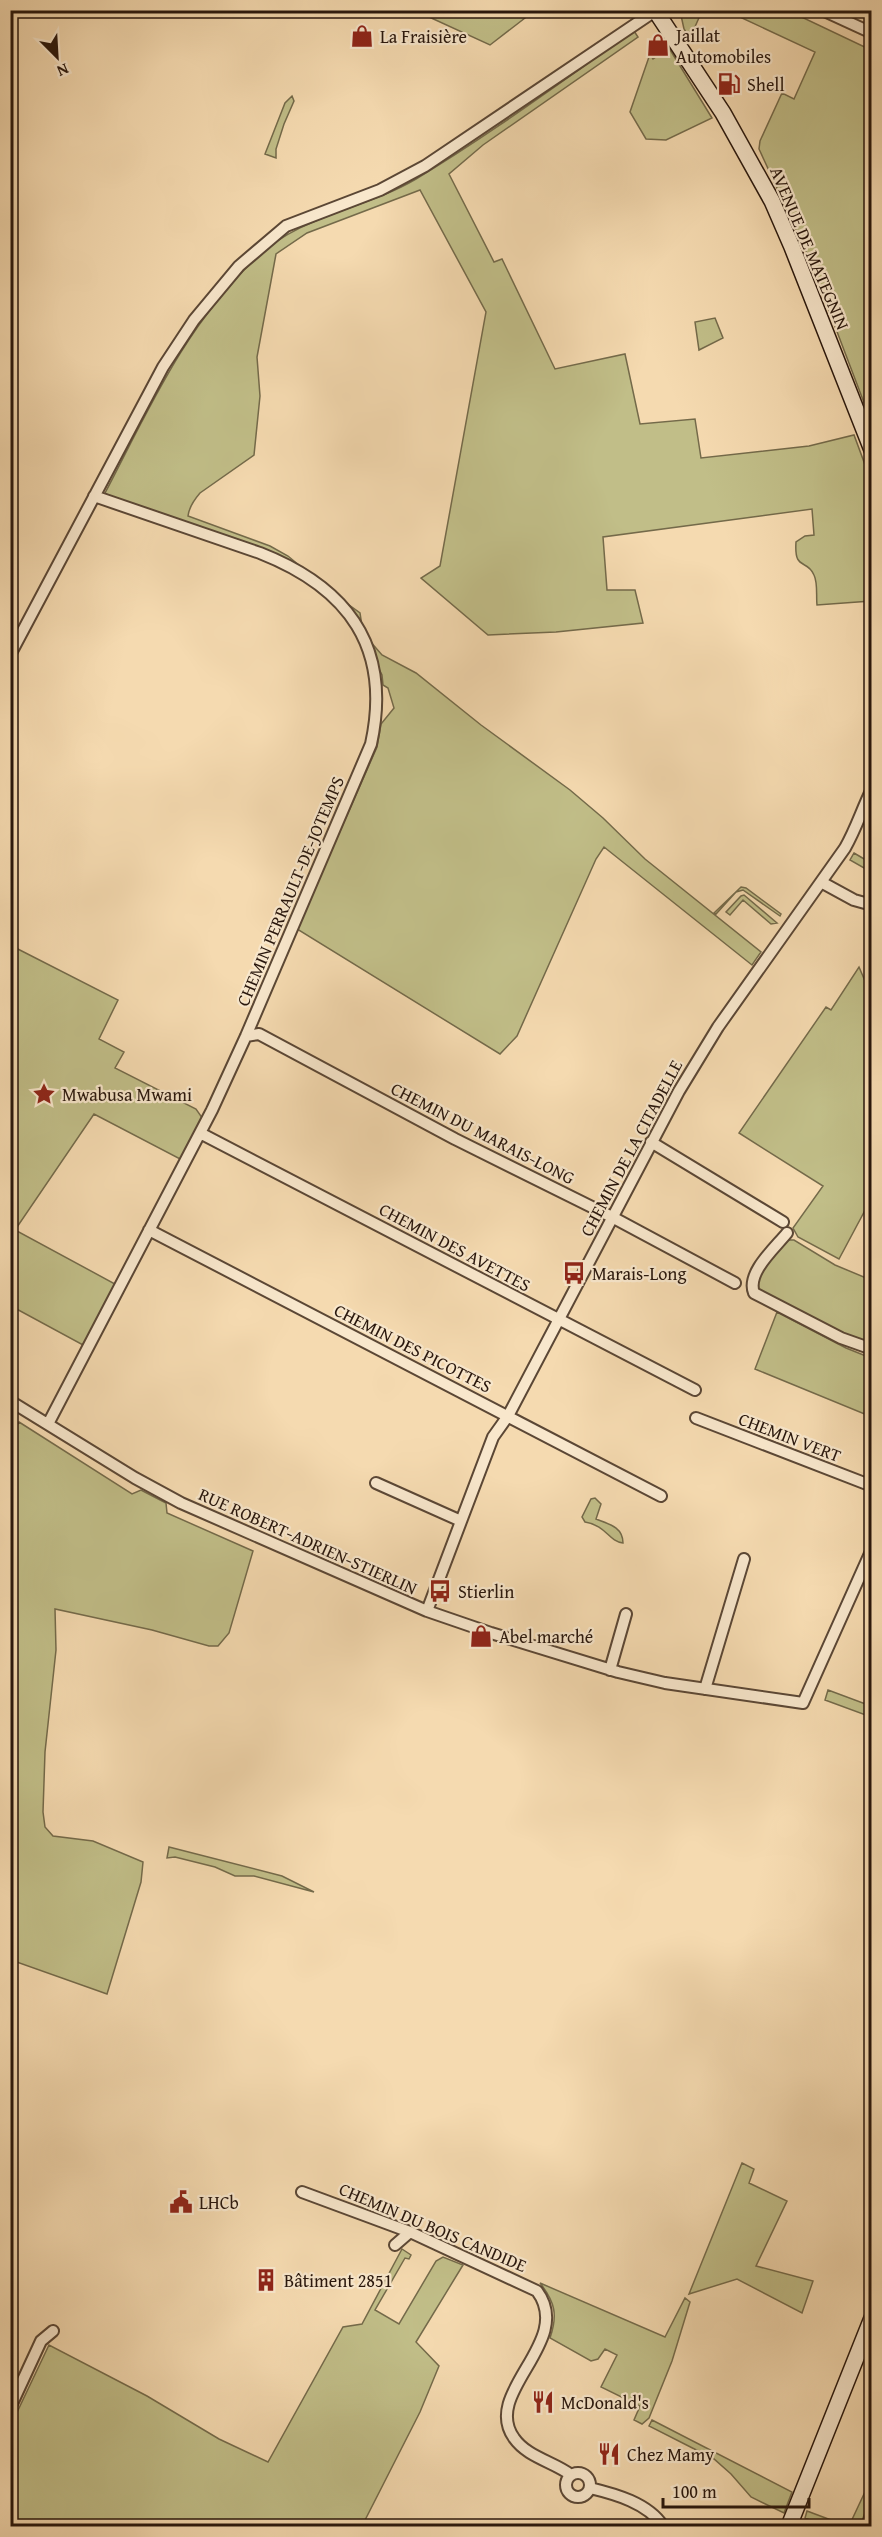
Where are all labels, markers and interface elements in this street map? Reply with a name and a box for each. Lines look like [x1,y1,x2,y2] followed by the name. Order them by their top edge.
[674,22,771,70] place label: Jaillat Automobiles
[349,23,375,49] shop icon: La Fraisière
[380,23,467,50] place label: La Fraisière
[27,27,87,87] north arrow
[645,32,671,58] shop icon: Jaillat Automobiles
[53,58,73,84] text: N
[716,71,742,97] fuel station icon: Shell
[747,71,784,98] place label: Shell
[763,162,857,334] street label: AVENUE DE MATEGNIN
[229,772,351,1010] street label: CHEMIN PERRAULT-DE-JOTEMPS
[573,1055,689,1241] street label: CHEMIN DE LA CITADELLE
[386,1075,580,1191] street label: CHEMIN DU MARAIS-LONG
[31,1081,57,1107] place icon: Mwabusa Mwami
[62,1081,192,1108] place label: Mwabusa Mwami
[374,1196,536,1298] street label: CHEMIN DES AVETTES
[561,1260,587,1286] bus stop icon: Marais-Long
[592,1260,686,1287] place label: Marais-Long
[330,1297,497,1400] street label: CHEMIN DES PICOTTES
[735,1405,845,1469] street label: CHEMIN VERT
[194,1480,422,1602] street label: RUE ROBERT-ADRIEN-STIERLIN
[427,1578,453,1604] bus stop icon: Stierlin
[458,1578,514,1605] place label: Stierlin
[468,1623,494,1649] shop icon: Abel marché
[499,1623,593,1650] place label: Abel marché
[335,2175,531,2279] street label: CHEMIN DU BOIS CANDIDE
[168,2189,194,2215] public building icon: LHCb
[199,2189,239,2216] place label: LHCb
[253,2267,279,2293] building icon: Bâtiment 2851
[284,2267,392,2294] place label: Bâtiment 2851
[530,2389,556,2415] restaurant icon: McDonald's
[561,2389,649,2416] place label: McDonald's
[596,2441,622,2467] restaurant icon: Chez Mamy
[627,2441,714,2468] place label: Chez Mamy
[663,2471,808,2509] scale bar
[672,2478,717,2505] text: 100 m

